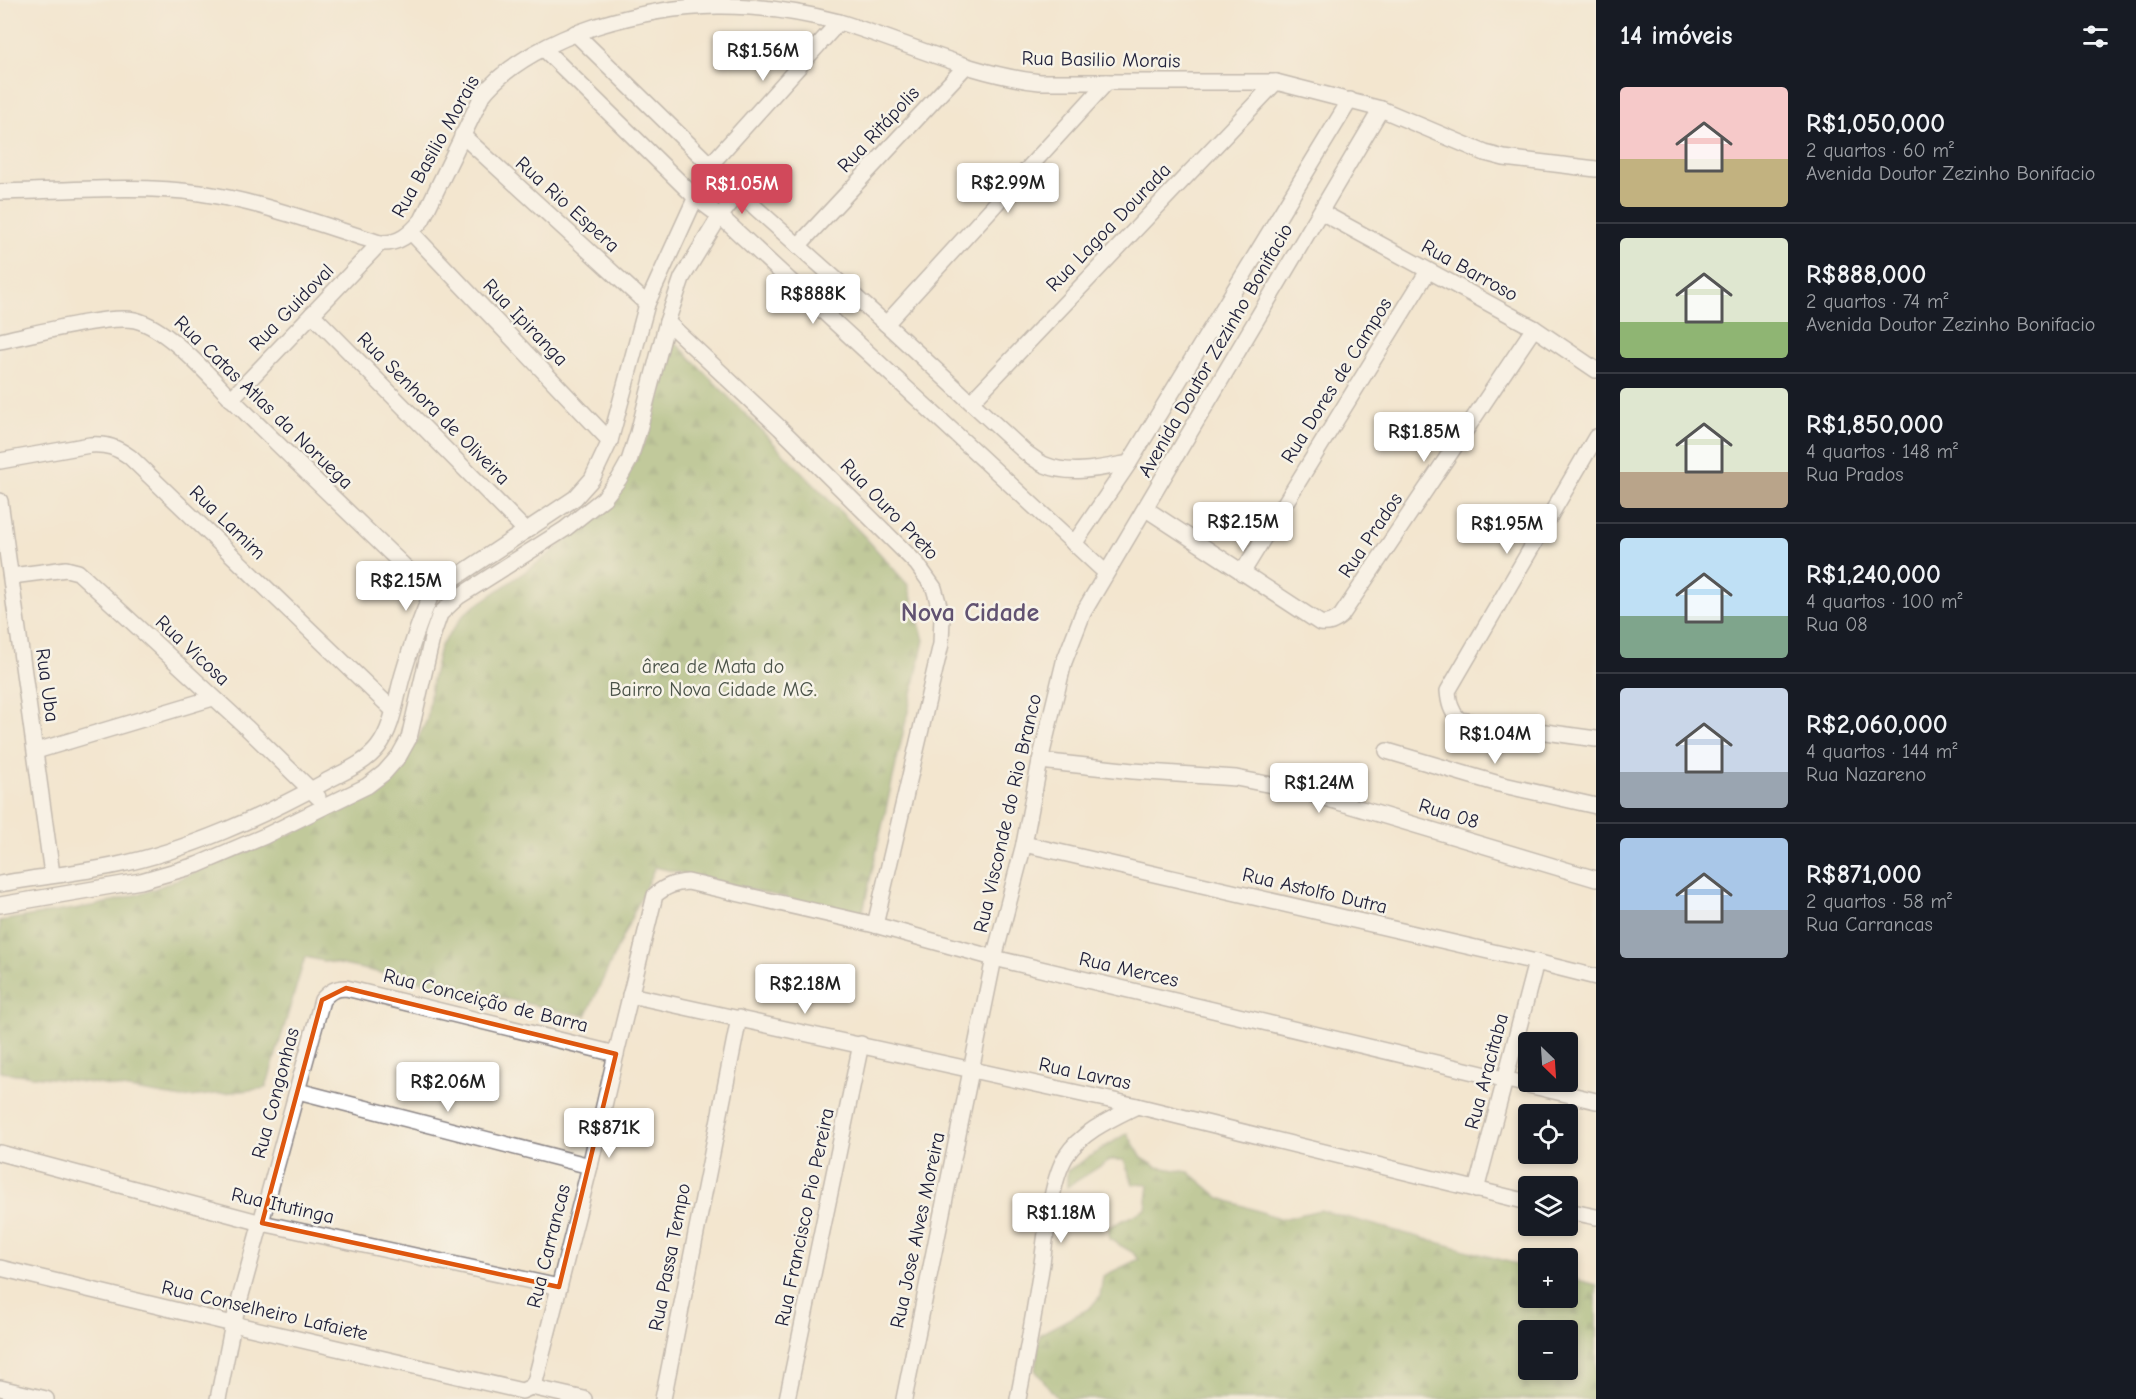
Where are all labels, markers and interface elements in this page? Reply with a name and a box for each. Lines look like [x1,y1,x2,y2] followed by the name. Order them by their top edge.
[2079,20,2112,53] icon: filters
[1620,21,1732,51] text: 14 imóveis
[708,31,818,82] pin: R$1.56M
[727,39,799,62] text: R$1.56M
[1021,47,1181,72] street label: Rua Basilio Morais
[387,71,484,221] street label: Rua Basilio Morais
[833,81,924,177] street label: Rua Ritápolis
[1806,109,1945,139] text: R$1,050,000
[1668,111,1740,183] icon: home
[1806,139,1954,162] text: 2 quartos · 60 m²
[511,152,624,257] street label: Rua Rio Espera
[1041,158,1175,296] street label: Rua Lagoa Dourada
[1806,162,2095,185] text: Avenida Doutor Zezinho Bonifacio
[953,163,1063,214] pin: R$2.99M
[687,164,797,215] pin: R$1.05M
[971,171,1045,194] text: R$2.99M
[705,172,779,195] text: R$1.05M
[1133,219,1298,481] street label: Avenida Doutor Zezinho Bonifacio
[1418,235,1522,306] street label: Rua Barroso
[244,259,338,356] street label: Rua Guidoval
[1806,260,1926,290] text: R$888,000
[1668,262,1740,334] icon: home
[478,274,573,371] street label: Rua Ipiranga
[764,274,862,325] pin: R$888K
[780,282,846,305] text: R$888K
[1806,290,1948,313] text: 2 quartos · 74 m²
[1276,293,1397,467] street label: Rua Dores de Campos
[169,311,358,494] street label: Rua Catas Atlas da Noruega
[1806,313,2095,336] text: Avenida Doutor Zezinho Bonifacio
[352,327,515,490] street label: Rua Senhora de Oliveira
[1806,410,1944,440] text: R$1,850,000
[1369,412,1479,463] pin: R$1.85M
[1668,412,1740,484] icon: home
[1388,420,1460,443] text: R$1.85M
[1806,440,1958,463] text: 4 quartos · 148 m²
[836,454,944,565] street label: Rua Ouro Preto
[1806,463,1904,486] text: Rua Prados
[185,480,270,564] street label: Rua Lamim
[1334,488,1407,582] street label: Rua Prados
[1188,502,1298,553] pin: R$2.15M
[1452,504,1562,555] pin: R$1.95M
[1207,510,1279,533] text: R$2.15M
[1471,512,1543,535] text: R$1.95M
[1806,560,1941,590] text: R$1,240,000
[351,561,461,612] pin: R$2.15M
[1668,562,1740,634] icon: home
[370,569,442,592] text: R$2.15M
[1806,590,1962,613] text: 4 quartos · 100 m²
[901,598,1039,628] district label: Nova Cidade
[151,610,235,691] street label: Rua Vicosa
[1806,613,1868,636] text: Rua 08
[31,647,64,723] street label: Rua Uba
[609,655,817,701] park label: ârea de Mata do Bairro Nova Cidade MG.
[969,691,1046,935] street label: Rua Visconde do Rio Branco
[1806,710,1948,740] text: R$2,060,000
[1668,712,1740,784] icon: home
[1440,714,1550,765] pin: R$1.04M
[1459,722,1531,745] text: R$1.04M
[1806,740,1957,763] text: 4 quartos · 144 m²
[1264,763,1374,814] pin: R$1.24M
[1806,763,1926,786] text: Rua Nazareno
[1284,771,1354,794] text: R$1.24M
[1416,793,1482,833] street label: Rua 08
[1806,860,1922,890] text: R$871,000
[1668,862,1740,934] icon: home
[1240,863,1390,918] street label: Rua Astolfo Dutra
[1806,890,1952,913] text: 2 quartos · 58 m²
[1806,913,1933,936] text: Rua Carrancas
[1077,947,1181,992] street label: Rua Merces
[381,964,591,1037] street label: Rua Conceição de Barra
[750,964,860,1015] pin: R$2.18M
[769,972,841,995] text: R$2.18M
[1460,1011,1513,1132] street label: Rua Aracitaba
[247,1025,304,1161] street label: Rua Congonhas
[1518,1032,1578,1092] north arrow
[1518,1032,1578,1380] map controls
[1037,1053,1133,1094] street label: Rua Lavras
[393,1062,503,1113] pin: R$2.06M
[410,1070,486,1093] text: R$2.06M
[1518,1104,1578,1164] button: locate
[770,1106,839,1328] street label: Rua Francisco Pio Pereira
[560,1108,658,1159] pin: R$871K
[578,1116,640,1139] text: R$871K
[885,1130,950,1330] street label: Rua Jose Alves Moreira
[1518,1176,1578,1236] button: layers
[644,1181,695,1333] street label: Rua Passa Tempo
[229,1182,337,1229] street label: Rua Itutinga
[522,1182,575,1310] street label: Rua Carrancas
[1006,1193,1116,1244] pin: R$1.18M
[1026,1201,1096,1224] text: R$1.18M
[1518,1248,1578,1308] button: +
[159,1276,370,1345] street label: Rua Conselheiro Lafaiete
[1518,1320,1578,1380] button: −

